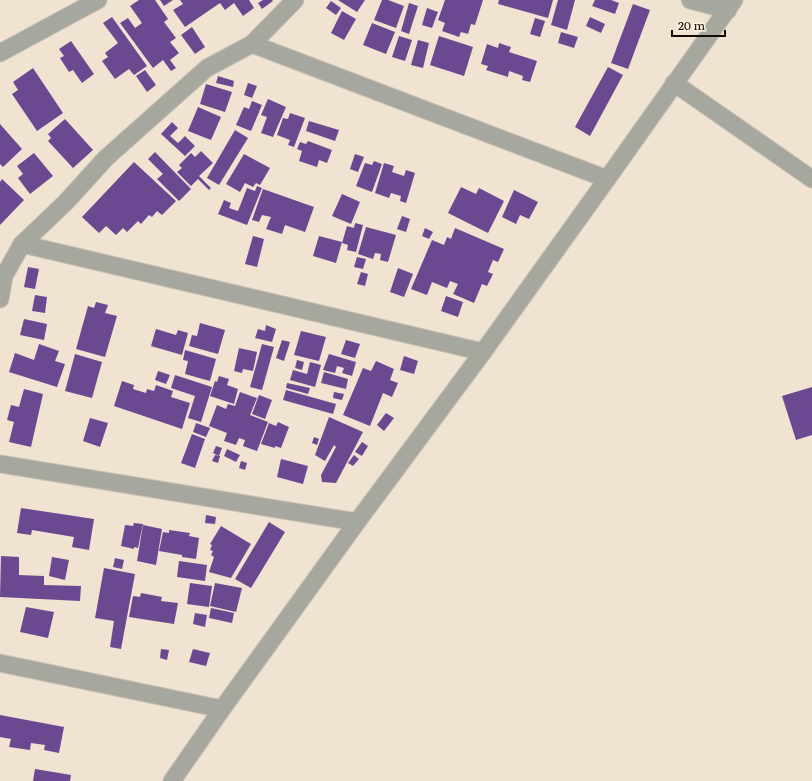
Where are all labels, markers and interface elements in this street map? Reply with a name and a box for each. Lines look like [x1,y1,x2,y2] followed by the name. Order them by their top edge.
[672,12,725,38] scale bar
[678,16,705,34] text: 20 m

